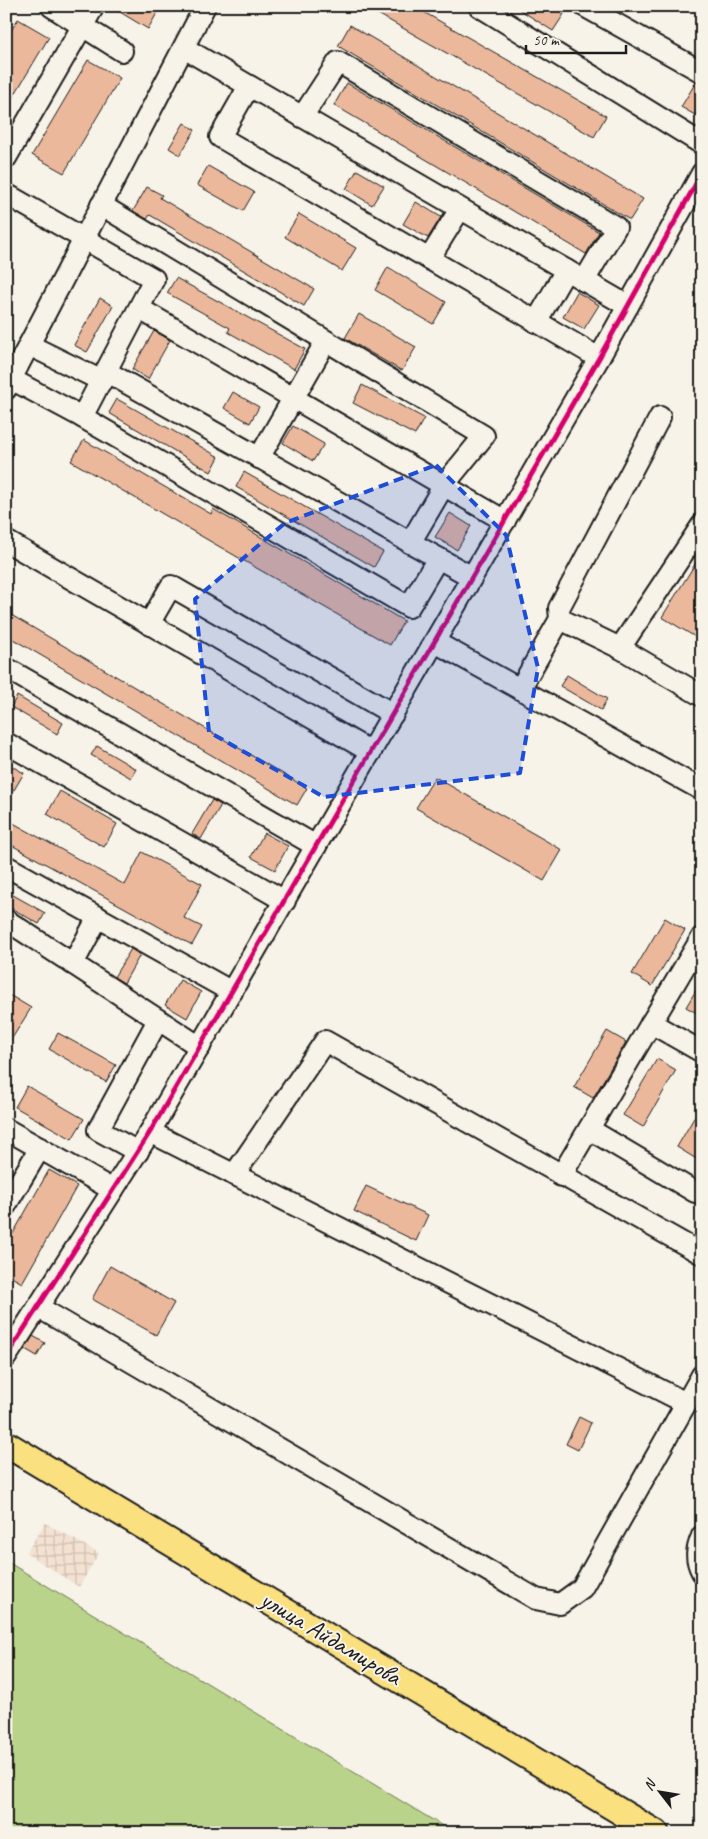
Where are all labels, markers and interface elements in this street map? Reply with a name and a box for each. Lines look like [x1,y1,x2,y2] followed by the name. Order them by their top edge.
[526,22,626,54] scale bar
[533,31,560,50] text: 50 m
[253,1582,409,1694] street label: улица Айдамирова
[636,1766,686,1816] north arrow
[640,1775,660,1794] text: N

